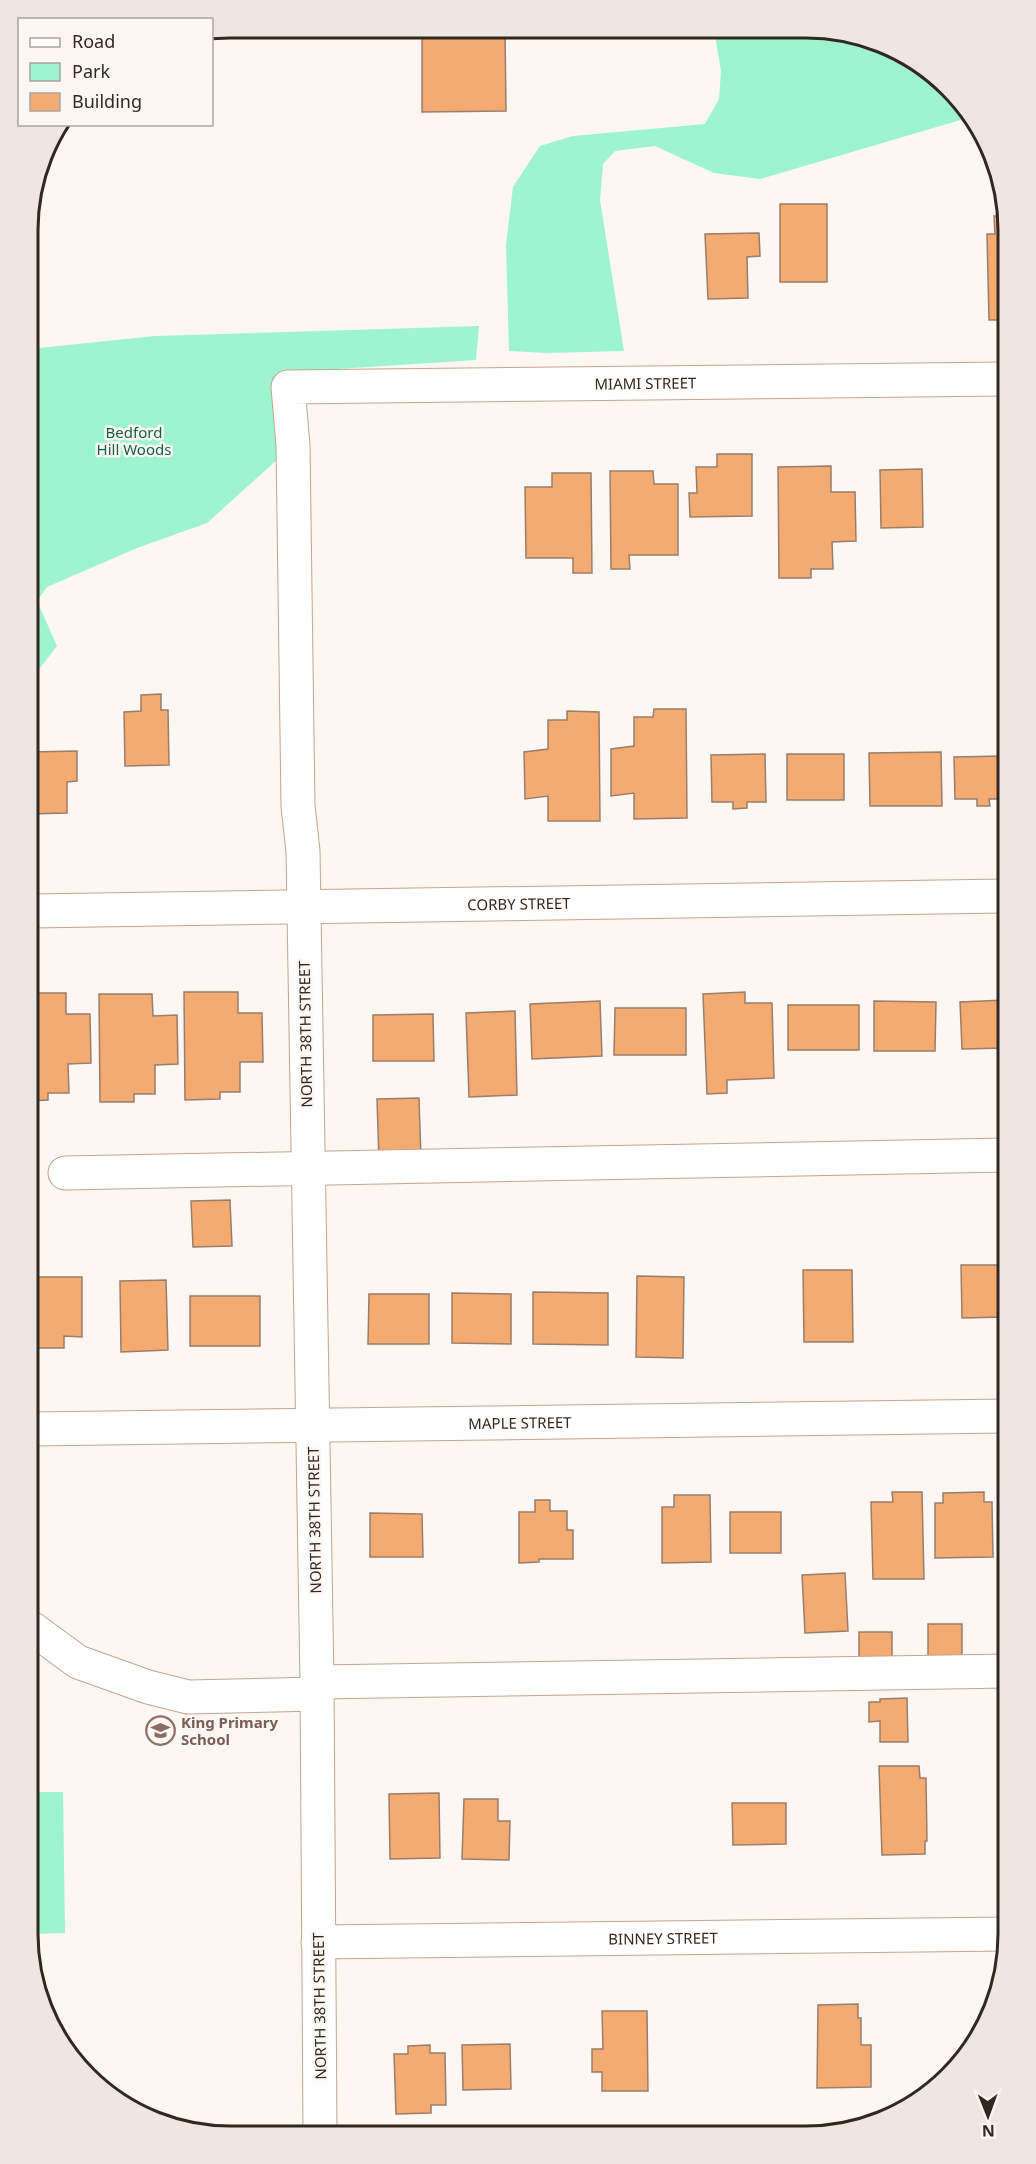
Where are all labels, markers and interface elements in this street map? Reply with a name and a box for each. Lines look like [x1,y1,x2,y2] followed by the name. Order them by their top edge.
[18,18,213,126] legend
[72,29,115,53] text: Road
[72,59,110,83] text: Park
[72,89,142,113] text: Building
[594,372,697,394] street label: MIAMI STREET
[97,422,171,459] park label: Bedford Hill Woods
[467,893,571,914] street label: CORBY STREET
[294,960,316,1108] street label: NORTH 38TH STREET
[468,1412,572,1433] street label: MAPLE STREET
[303,1446,325,1594] street label: NORTH 38TH STREET
[181,1712,278,1749] place label: King Primary School
[144,1715,176,1747] school or university icon: King Primary School
[608,1927,718,1949] street label: BINNEY STREET
[308,1932,330,2080] street label: NORTH 38TH STREET
[958,2086,1018,2146] north arrow
[982,2120,995,2142] text: N

